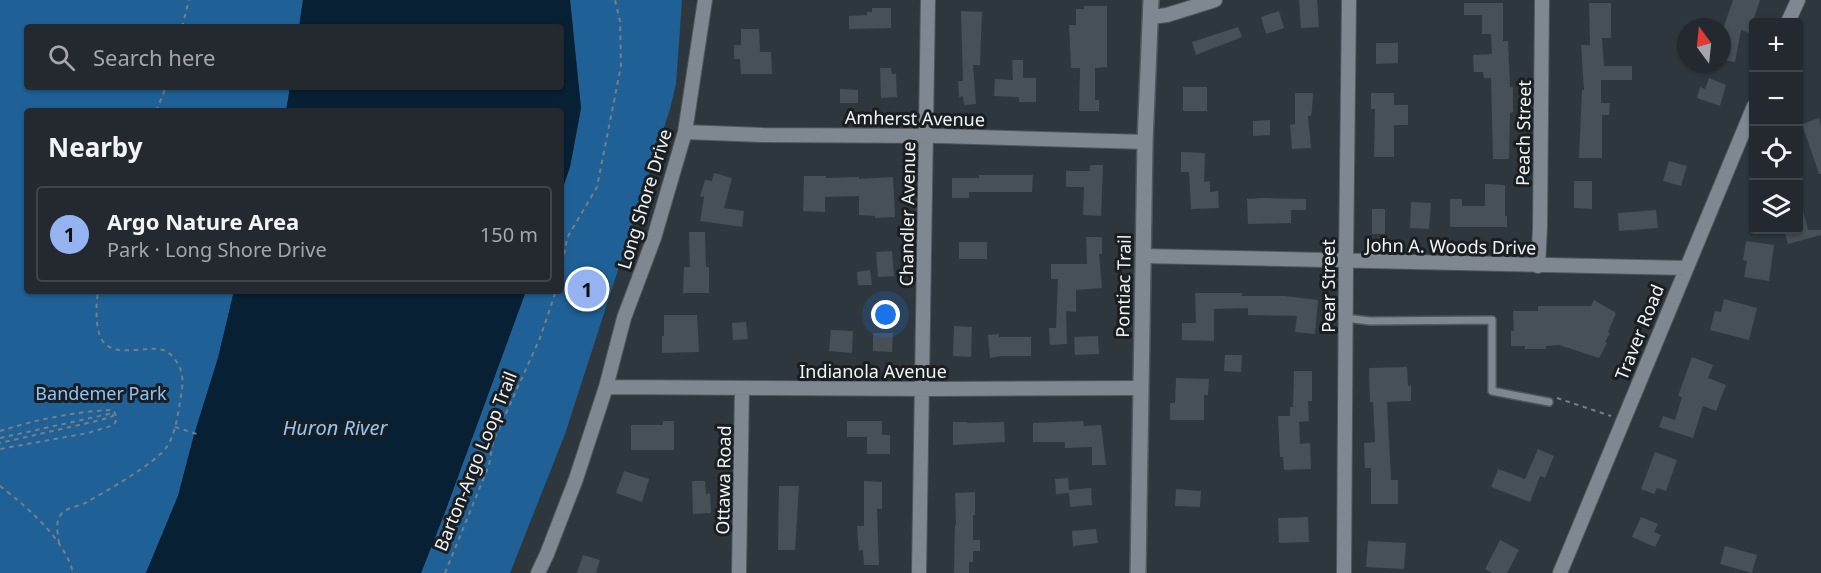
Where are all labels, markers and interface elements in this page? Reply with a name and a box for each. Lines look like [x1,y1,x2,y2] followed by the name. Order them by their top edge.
[1677,18,1731,72] north arrow
[1749,18,1803,234] map controls
[1749,18,1803,72] button: +
[24,24,564,90] search box
[45,41,78,74] icon: search
[93,42,215,72] text: Search here
[1749,72,1803,126] button: −
[1510,79,1536,186] street label: Peach Street
[845,105,985,131] street label: Amherst Avenue
[611,126,677,272] street label: Long Shore Drive
[1749,126,1803,180] button: locate
[48,129,143,165] text: Nearby
[894,141,920,287] street label: Chandler Avenue
[1749,180,1803,234] button: layers
[107,206,299,236] text: Argo Nature Area
[64,221,75,248] text: 1
[480,221,538,248] text: 150 m
[1363,232,1537,259] street label: John A. Woods Drive
[1110,234,1136,338] street label: Pontiac Trail
[107,236,327,263] text: Park · Long Shore Drive
[1316,239,1340,333] street label: Pear Street
[568,266,606,312] pin: 1
[1609,281,1669,383] street label: Traver Road
[871,300,900,329] your location
[799,359,947,383] street label: Indianola Avenue
[428,368,522,554] street label: Barton-Argo Loop Trail
[35,381,167,405] park label: Bandemer Park
[283,414,388,441] water label: Huron River
[710,425,736,535] street label: Ottawa Road

